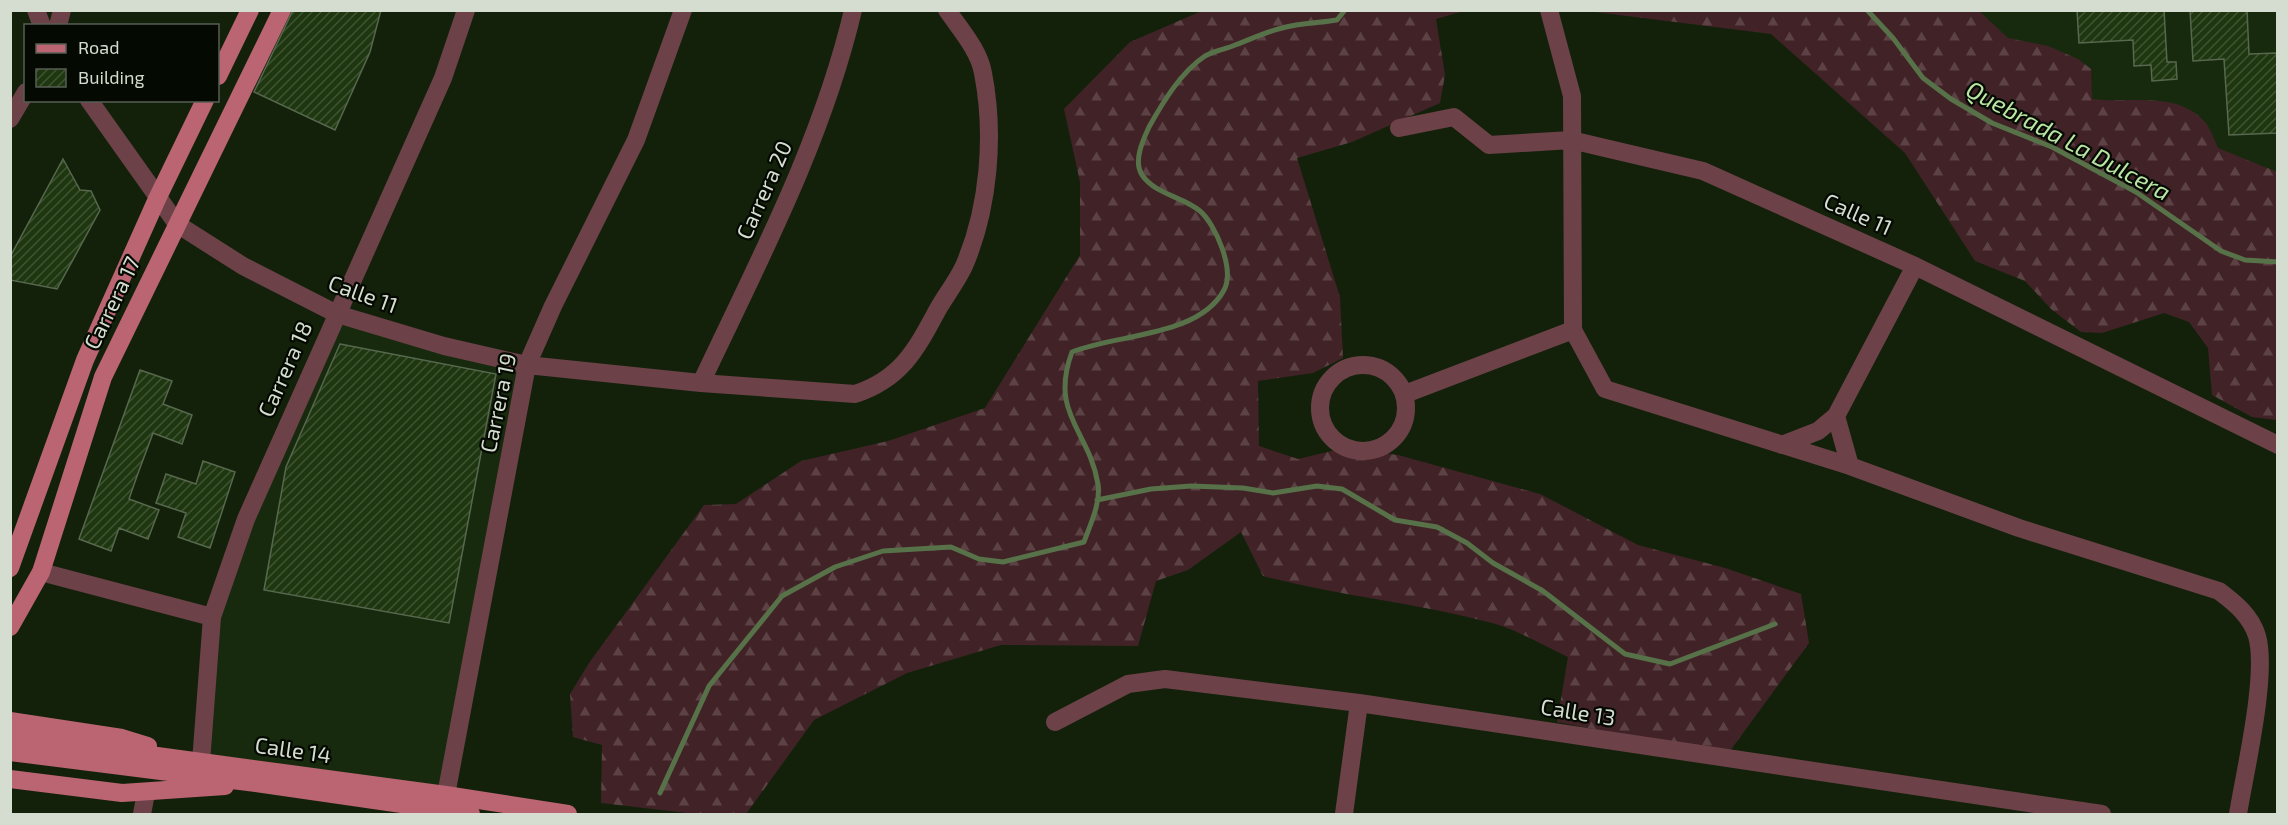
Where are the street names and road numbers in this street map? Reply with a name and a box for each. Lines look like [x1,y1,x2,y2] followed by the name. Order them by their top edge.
[730,136,796,243] street label: Carrera 20
[1820,187,1897,240] street label: Calle 11
[78,252,145,353] street label: Carrera 17
[325,269,402,318] street label: Calle 11
[252,317,317,420] street label: Carrera 18
[474,351,520,455] street label: Carrera 19
[1539,692,1617,730] street label: Calle 13
[253,731,333,767] street label: Calle 14

